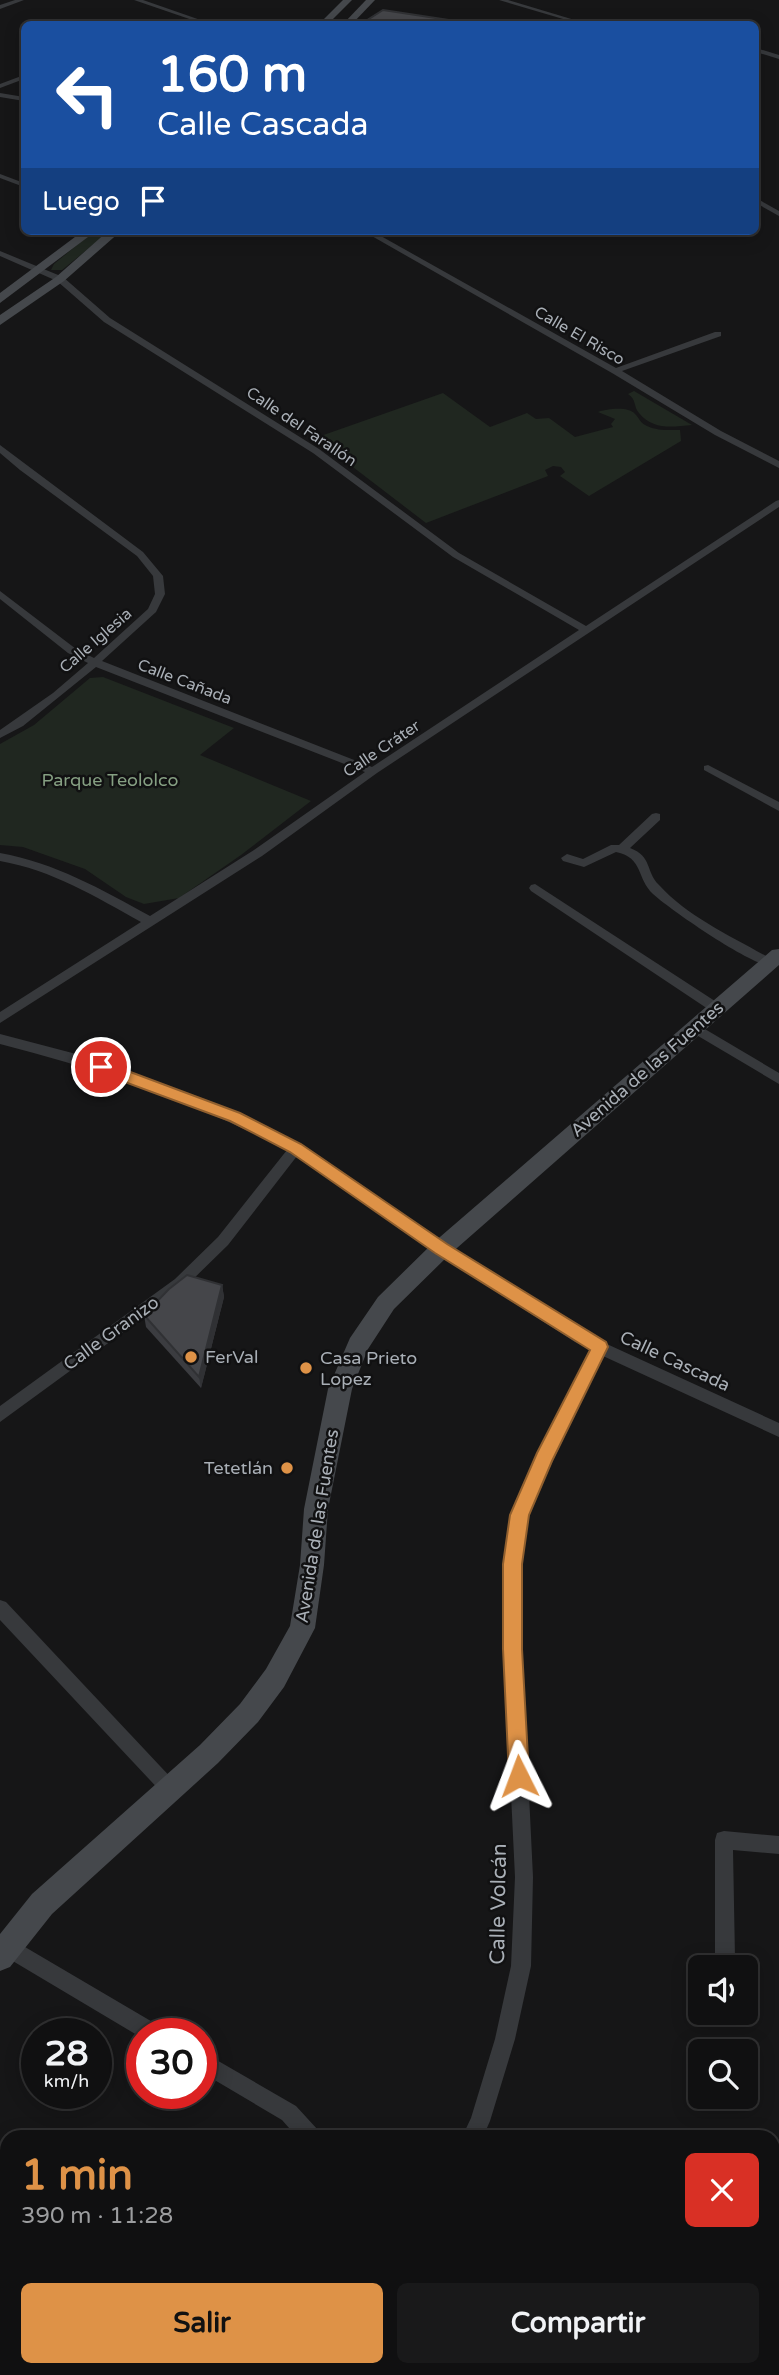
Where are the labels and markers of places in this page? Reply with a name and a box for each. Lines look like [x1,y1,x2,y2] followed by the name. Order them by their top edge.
[71,1037,131,1097] pin
[205,1346,258,1368] place label: FerVal
[320,1347,417,1390] place label: Casa Prieto Lopez
[183,1349,199,1365] marker: FerVal
[298,1360,314,1376] marker: Casa Prieto Lopez
[204,1457,273,1479] place label: Tetetlán
[279,1460,295,1476] marker: Tetetlán

